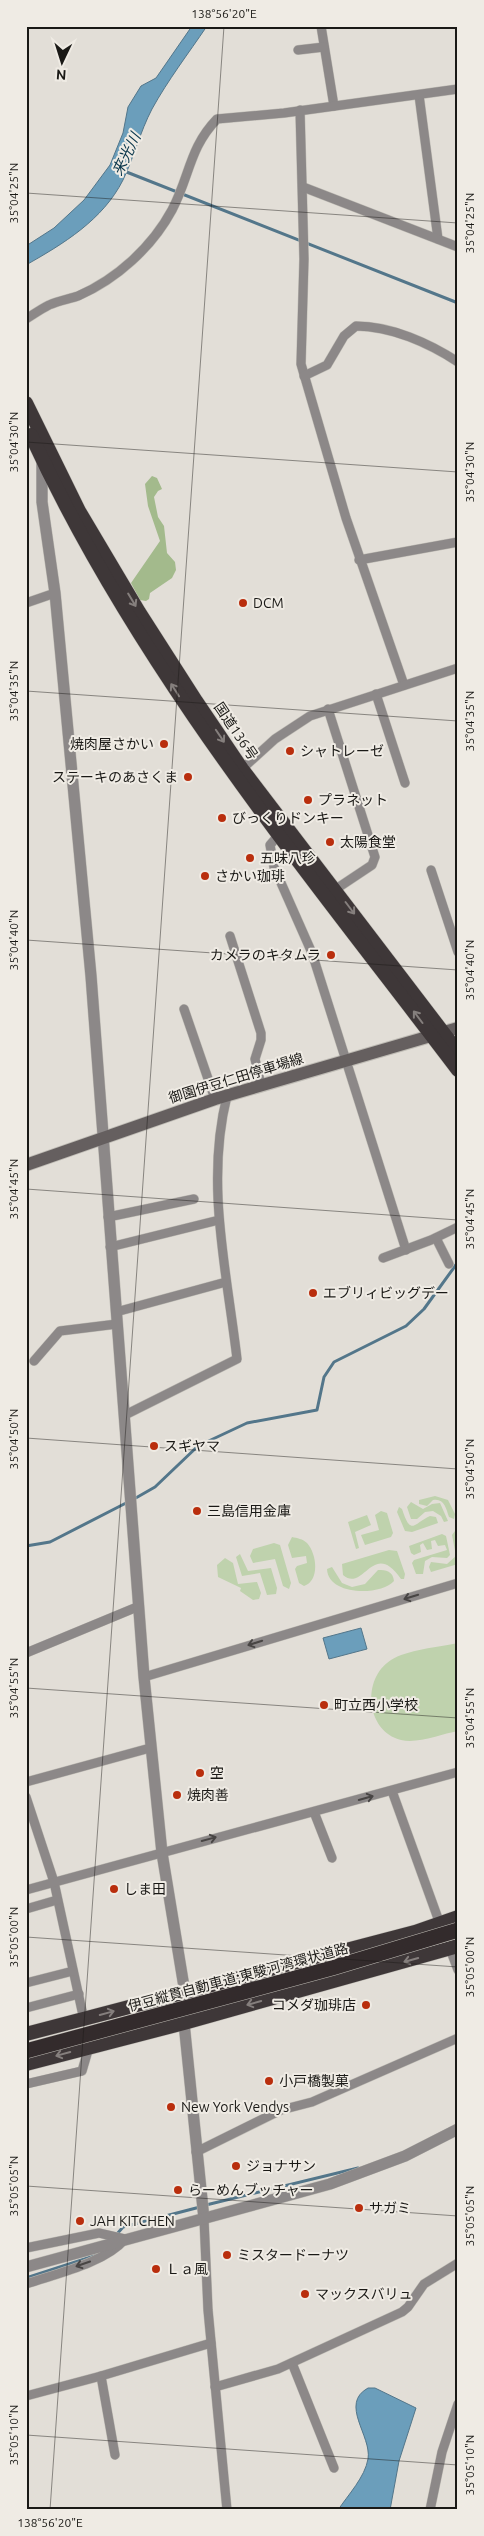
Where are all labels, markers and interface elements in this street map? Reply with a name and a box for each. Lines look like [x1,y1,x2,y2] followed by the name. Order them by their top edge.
[191,7,257,20] text: 138°56'20"E
[38,38,88,88] north arrow
[55,67,67,83] text: N
[108,128,144,178] water label: 来光川
[7,163,20,223] text: 35°04'25"N
[463,193,476,253] text: 35°04'25"N
[7,412,20,472] text: 35°04'30"N
[463,442,476,502] text: 35°04'30"N
[127,592,137,606] one-way arrow
[253,595,284,611] place label: DCM
[237,597,249,609] marker: DCM
[7,661,20,721] text: 35°04'35"N
[170,683,180,697] one-way arrow
[463,691,476,751] text: 35°04'35"N
[211,699,261,763] street label: 国道136号
[215,729,225,743] one-way arrow
[70,736,154,752] place label: 焼肉屋さかい
[158,738,170,750] marker: 焼肉屋さかい
[300,743,384,759] place label: シャトレーゼ
[284,745,296,757] marker: シャトレーゼ
[52,769,178,785] place label: ステーキのあさくま
[182,771,194,783] marker: ステーキのあさくま
[318,792,388,808] place label: プラネット
[302,794,314,806] marker: プラネット
[232,810,344,826] place label: びっくりドンキー
[216,812,228,824] marker: びっくりドンキー
[340,834,396,850] place label: 太陽食堂
[324,836,336,848] marker: 太陽食堂
[260,850,316,866] place label: 五味八珍
[244,852,256,864] marker: 五味八珍
[215,868,285,884] place label: さかい珈琲
[199,870,211,882] marker: さかい珈琲
[345,901,355,915] one-way arrow
[7,910,20,970] text: 35°04'40"N
[463,940,476,1000] text: 35°04'40"N
[210,947,321,963] place label: カメラのキタムラ
[325,949,337,961] marker: カメラのキタムラ
[412,1011,423,1024] one-way arrow
[167,1050,305,1106] street label: 御園伊豆仁田停車場線
[7,1159,20,1219] text: 35°04'45"N
[463,1189,476,1249] text: 35°04'45"N
[323,1285,449,1301] place label: エブリィビッグデー
[307,1287,319,1299] marker: エブリィビッグデー
[7,1409,20,1469] text: 35°04'50"N
[164,1438,220,1454] place label: スギヤマ
[463,1439,476,1499] text: 35°04'50"N
[148,1440,160,1452] marker: スギヤマ
[207,1503,291,1519] place label: 三島信用金庫
[191,1505,203,1517] marker: 三島信用金庫
[403,1592,419,1602] one-way arrow
[248,1639,264,1649] one-way arrow
[7,1658,20,1718] text: 35°04'55"N
[463,1688,476,1748] text: 35°04'55"N
[334,1697,418,1713] place label: 町立西小学校
[318,1699,330,1711] marker: 町立西小学校
[210,1765,224,1781] place label: 空
[194,1767,206,1779] marker: 空
[187,1787,229,1803] place label: 焼肉善
[171,1789,183,1801] marker: 焼肉善
[357,1792,373,1802] one-way arrow
[200,1834,216,1844] one-way arrow
[124,1881,166,1897] place label: しま田
[108,1883,120,1895] marker: しま田
[7,1907,20,1967] text: 35°05'00"N
[463,1937,476,1997] text: 35°05'00"N
[126,1940,350,2014] street label: 伊豆縦貫自動車道;東駿河湾環状道路
[403,1955,419,1965] one-way arrow
[272,1997,356,2013] place label: コメダ珈琲店
[247,1999,263,2009] one-way arrow
[360,1999,372,2011] marker: コメダ珈琲店
[99,2008,115,2018] one-way arrow
[56,2050,72,2059] one-way arrow
[279,2073,349,2089] place label: 小戸橋製菓
[263,2075,275,2087] marker: 小戸橋製菓
[181,2099,289,2115] place label: New York Vendys
[165,2101,177,2113] marker: New York Vendys
[7,2156,20,2216] text: 35°05'05"N
[246,2158,316,2174] place label: ジョナサン
[230,2160,242,2172] marker: ジョナサン
[188,2182,314,2198] place label: らーめんブッチャー
[172,2184,184,2196] marker: らーめんブッチャー
[463,2186,476,2246] text: 35°05'05"N
[369,2200,411,2216] place label: サガミ
[353,2202,365,2214] marker: サガミ
[90,2213,175,2229] place label: JAH KITCHEN
[74,2215,86,2227] marker: JAH KITCHEN
[237,2247,349,2263] place label: ミスタードーナツ
[221,2249,233,2261] marker: ミスタードーナツ
[76,2260,92,2269] one-way arrow
[166,2261,208,2277] place label: Ｌａ風
[150,2263,162,2275] marker: Ｌａ風
[315,2286,413,2302] place label: マックスバリュ
[299,2288,311,2300] marker: マックスバリュ
[7,2405,20,2465] text: 35°05'10"N
[463,2435,476,2495] text: 35°05'10"N
[17,2516,83,2529] text: 138°56'20"E

